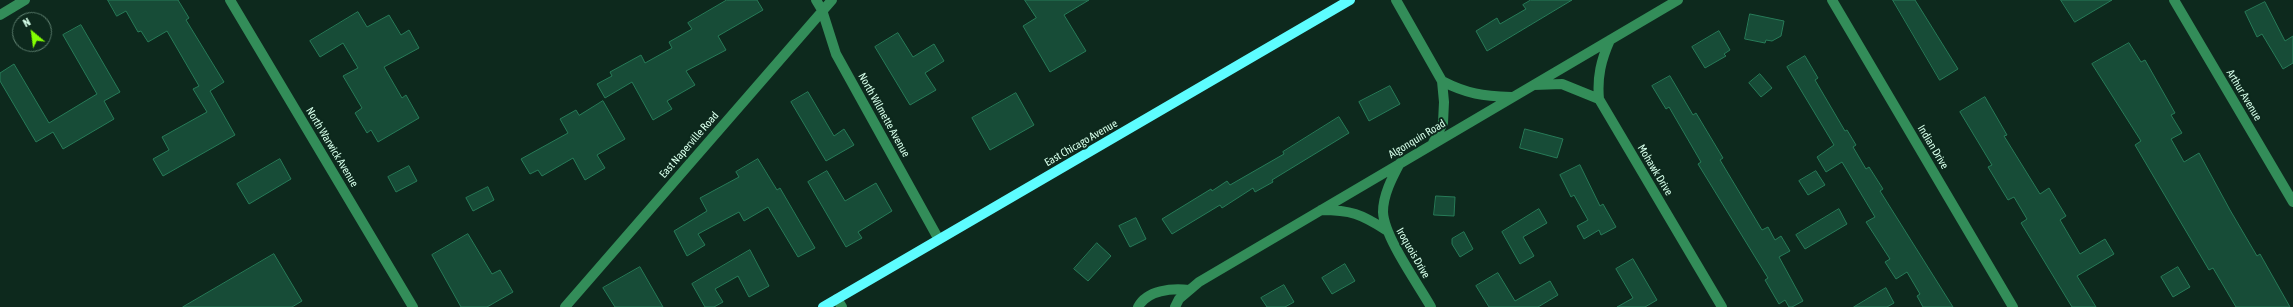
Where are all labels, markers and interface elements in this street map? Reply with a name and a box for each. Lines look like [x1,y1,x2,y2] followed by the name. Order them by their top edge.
[12,12,52,52] north arrow
[21,16,32,29] text: N
[2224,67,2264,123] street label: Arthur Avenue
[855,71,913,159] street label: North Wilmette Avenue
[303,105,361,189] street label: North Warwick Avenue
[657,109,721,181] street label: East Naperville Road
[1042,117,1120,169] street label: East Chicago Avenue
[1386,117,1448,161] street label: Algonquin Road
[1915,123,1951,171] street label: Indian Drive
[1635,142,1675,198] street label: Mohawk Drive
[1393,225,1433,281] street label: Iroquois Drive

